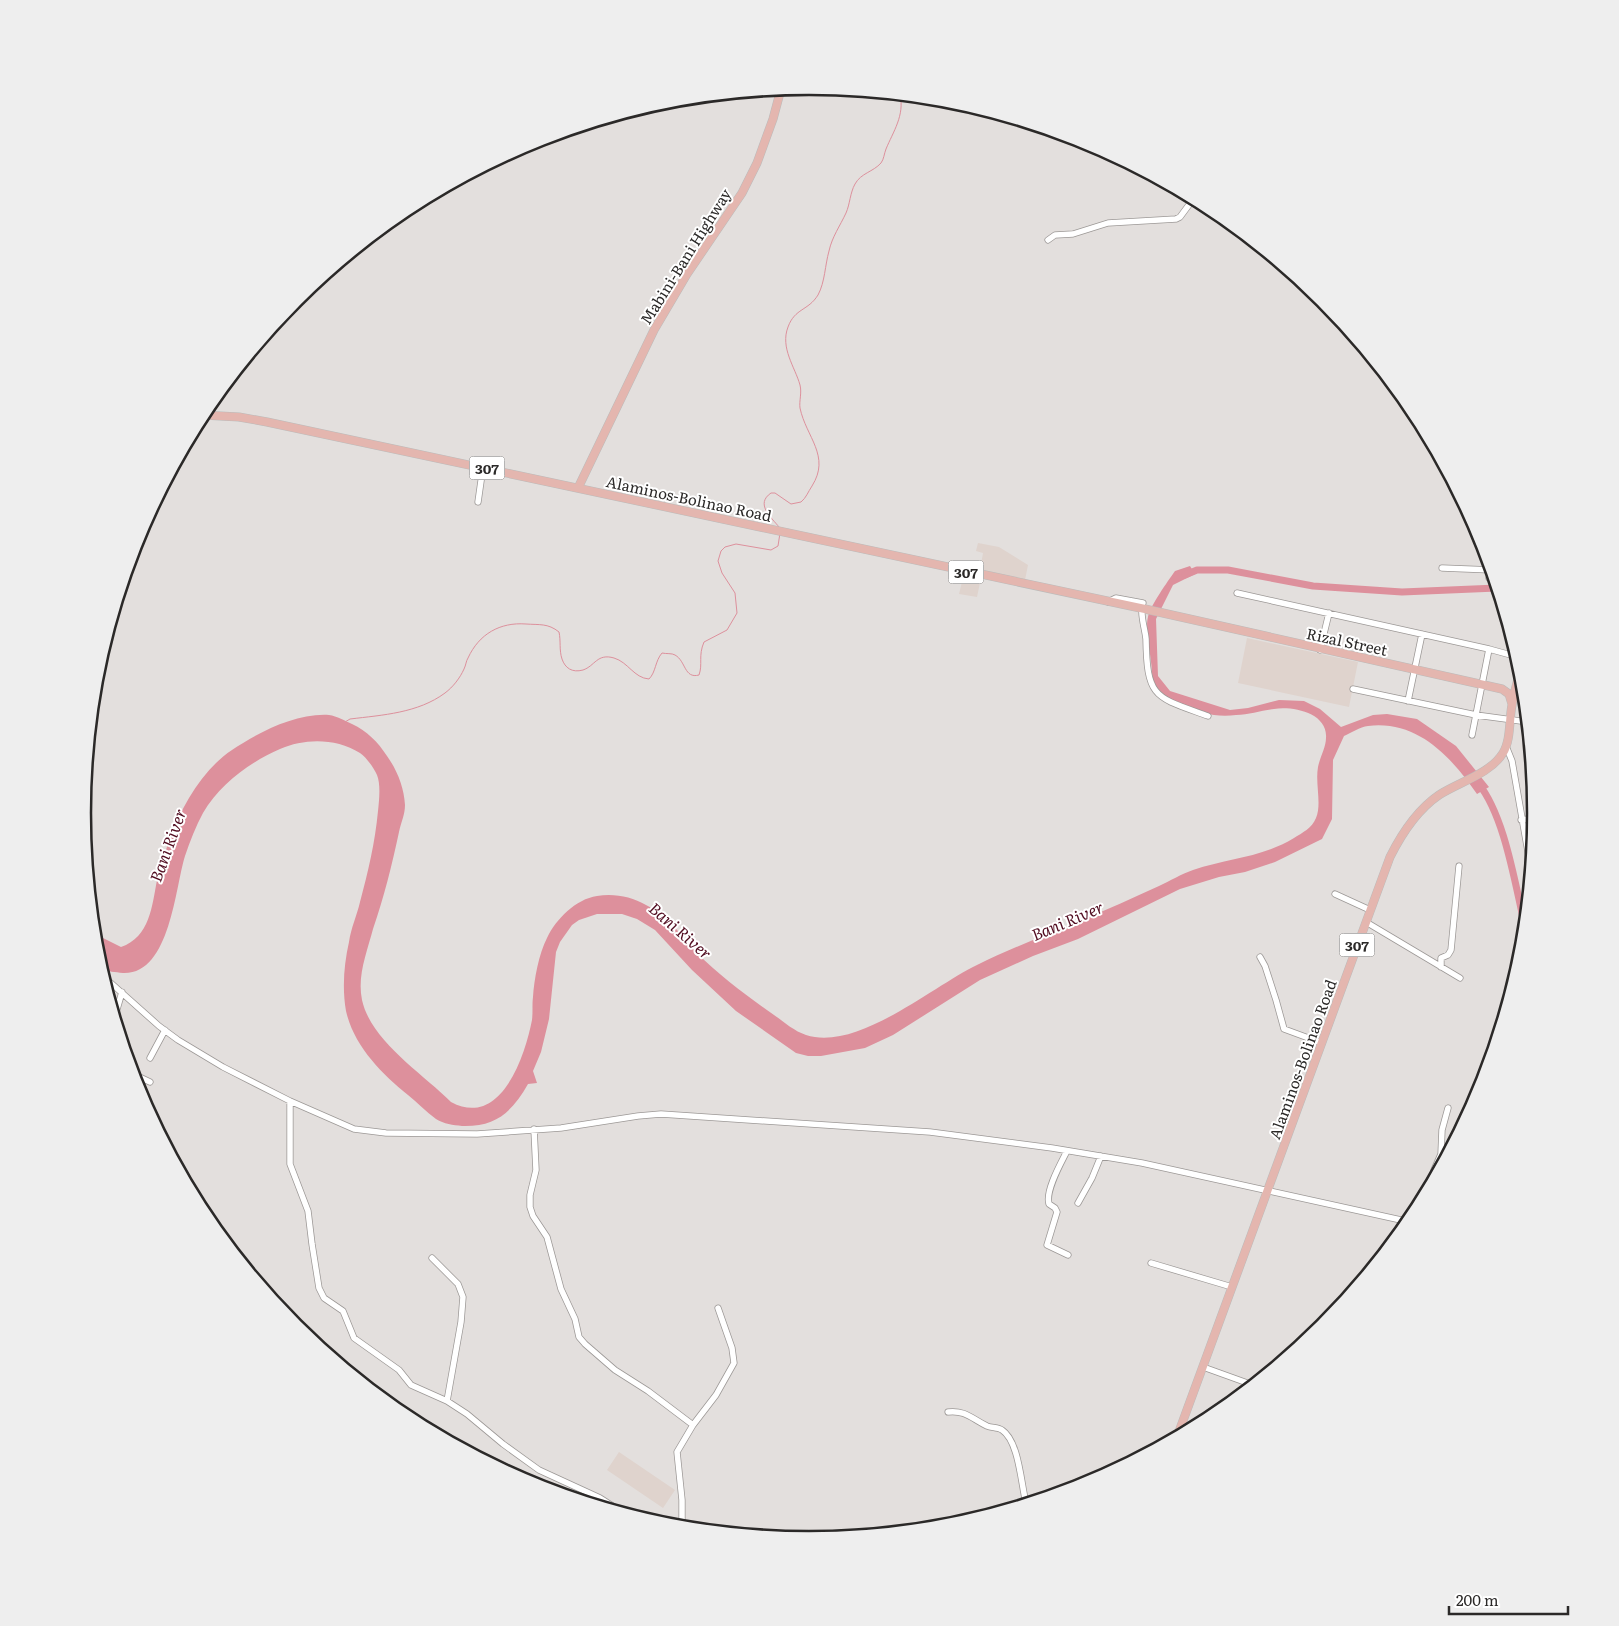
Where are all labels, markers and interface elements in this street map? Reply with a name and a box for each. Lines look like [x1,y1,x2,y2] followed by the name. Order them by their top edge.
[634,183,736,328] street label: Mabini-Bani Highway
[470,456,504,479] road number: 307
[604,469,774,527] street label: Alaminos-Bolinao Road
[948,560,984,584] road number: 307
[1304,621,1390,661] street label: Rizal Street
[143,805,191,885] water label: Bani River
[1027,894,1107,946] water label: Bani River
[644,896,718,964] water label: Bani River
[1340,934,1374,956] road number: 307
[1262,976,1342,1142] street label: Alaminos-Bolinao Road
[1449,1584,1568,1616] scale bar
[1456,1588,1499,1611] text: 200 m

